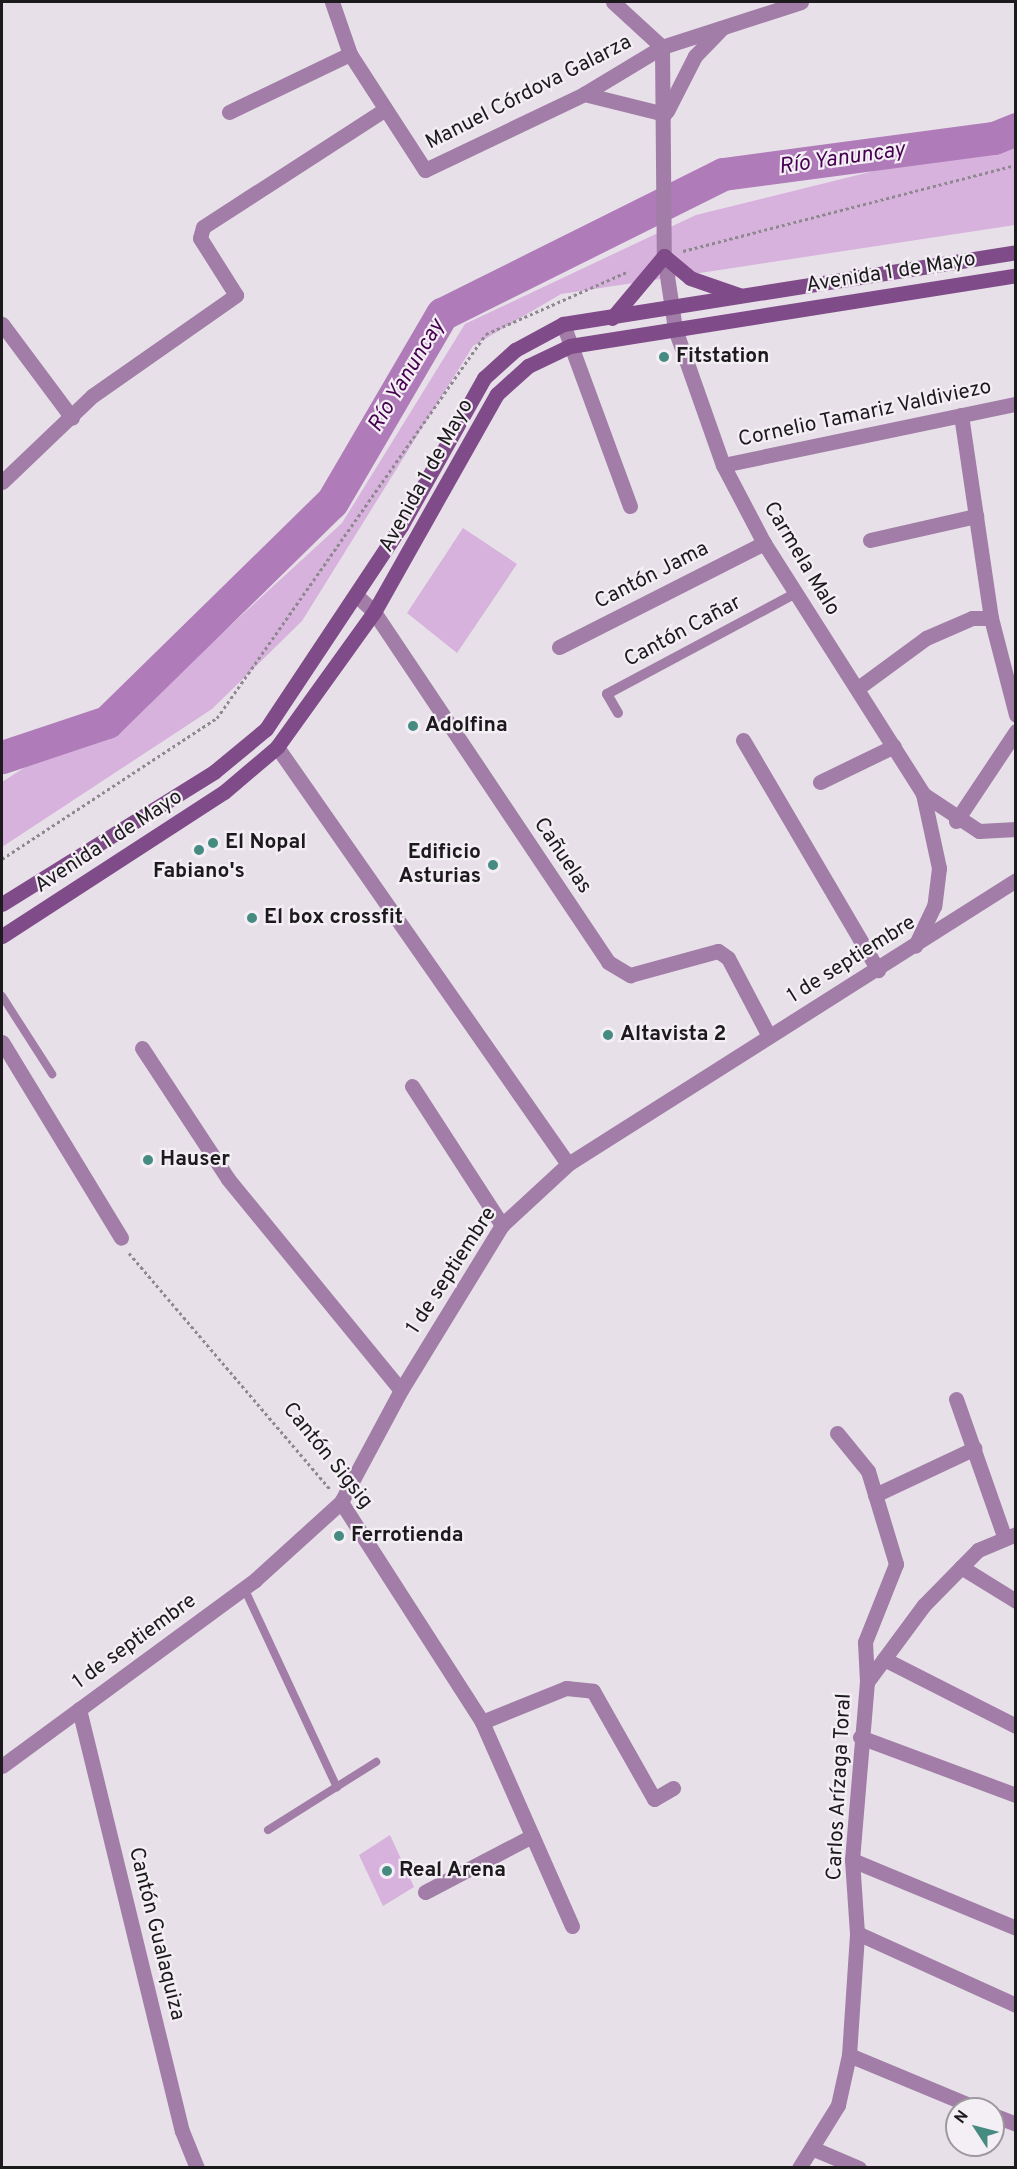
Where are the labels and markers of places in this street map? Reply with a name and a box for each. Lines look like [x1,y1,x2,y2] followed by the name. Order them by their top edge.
[676,344,770,370] place label: Fitstation
[657,350,671,364] marker: Fitstation
[425,713,508,739] place label: Adolfina
[406,719,420,733] marker: Adolfina
[225,830,306,856] place label: El Nopal
[206,836,220,850] marker: El Nopal
[399,840,481,890] place label: Edificio Asturias
[192,843,206,857] marker: Fabiano's
[486,858,500,872] marker: Edificio Asturias
[153,859,245,885] place label: Fabiano's
[264,905,403,931] place label: El box crossfit
[245,911,259,925] marker: El box crossfit
[620,1022,726,1048] place label: Altavista 2
[601,1028,615,1042] marker: Altavista 2
[160,1147,230,1173] place label: Hauser
[141,1153,155,1167] marker: Hauser
[351,1523,464,1549] place label: Ferrotienda
[332,1529,346,1543] marker: Ferrotienda
[399,1858,507,1884] place label: Real Arena
[380,1864,394,1878] marker: Real Arena

